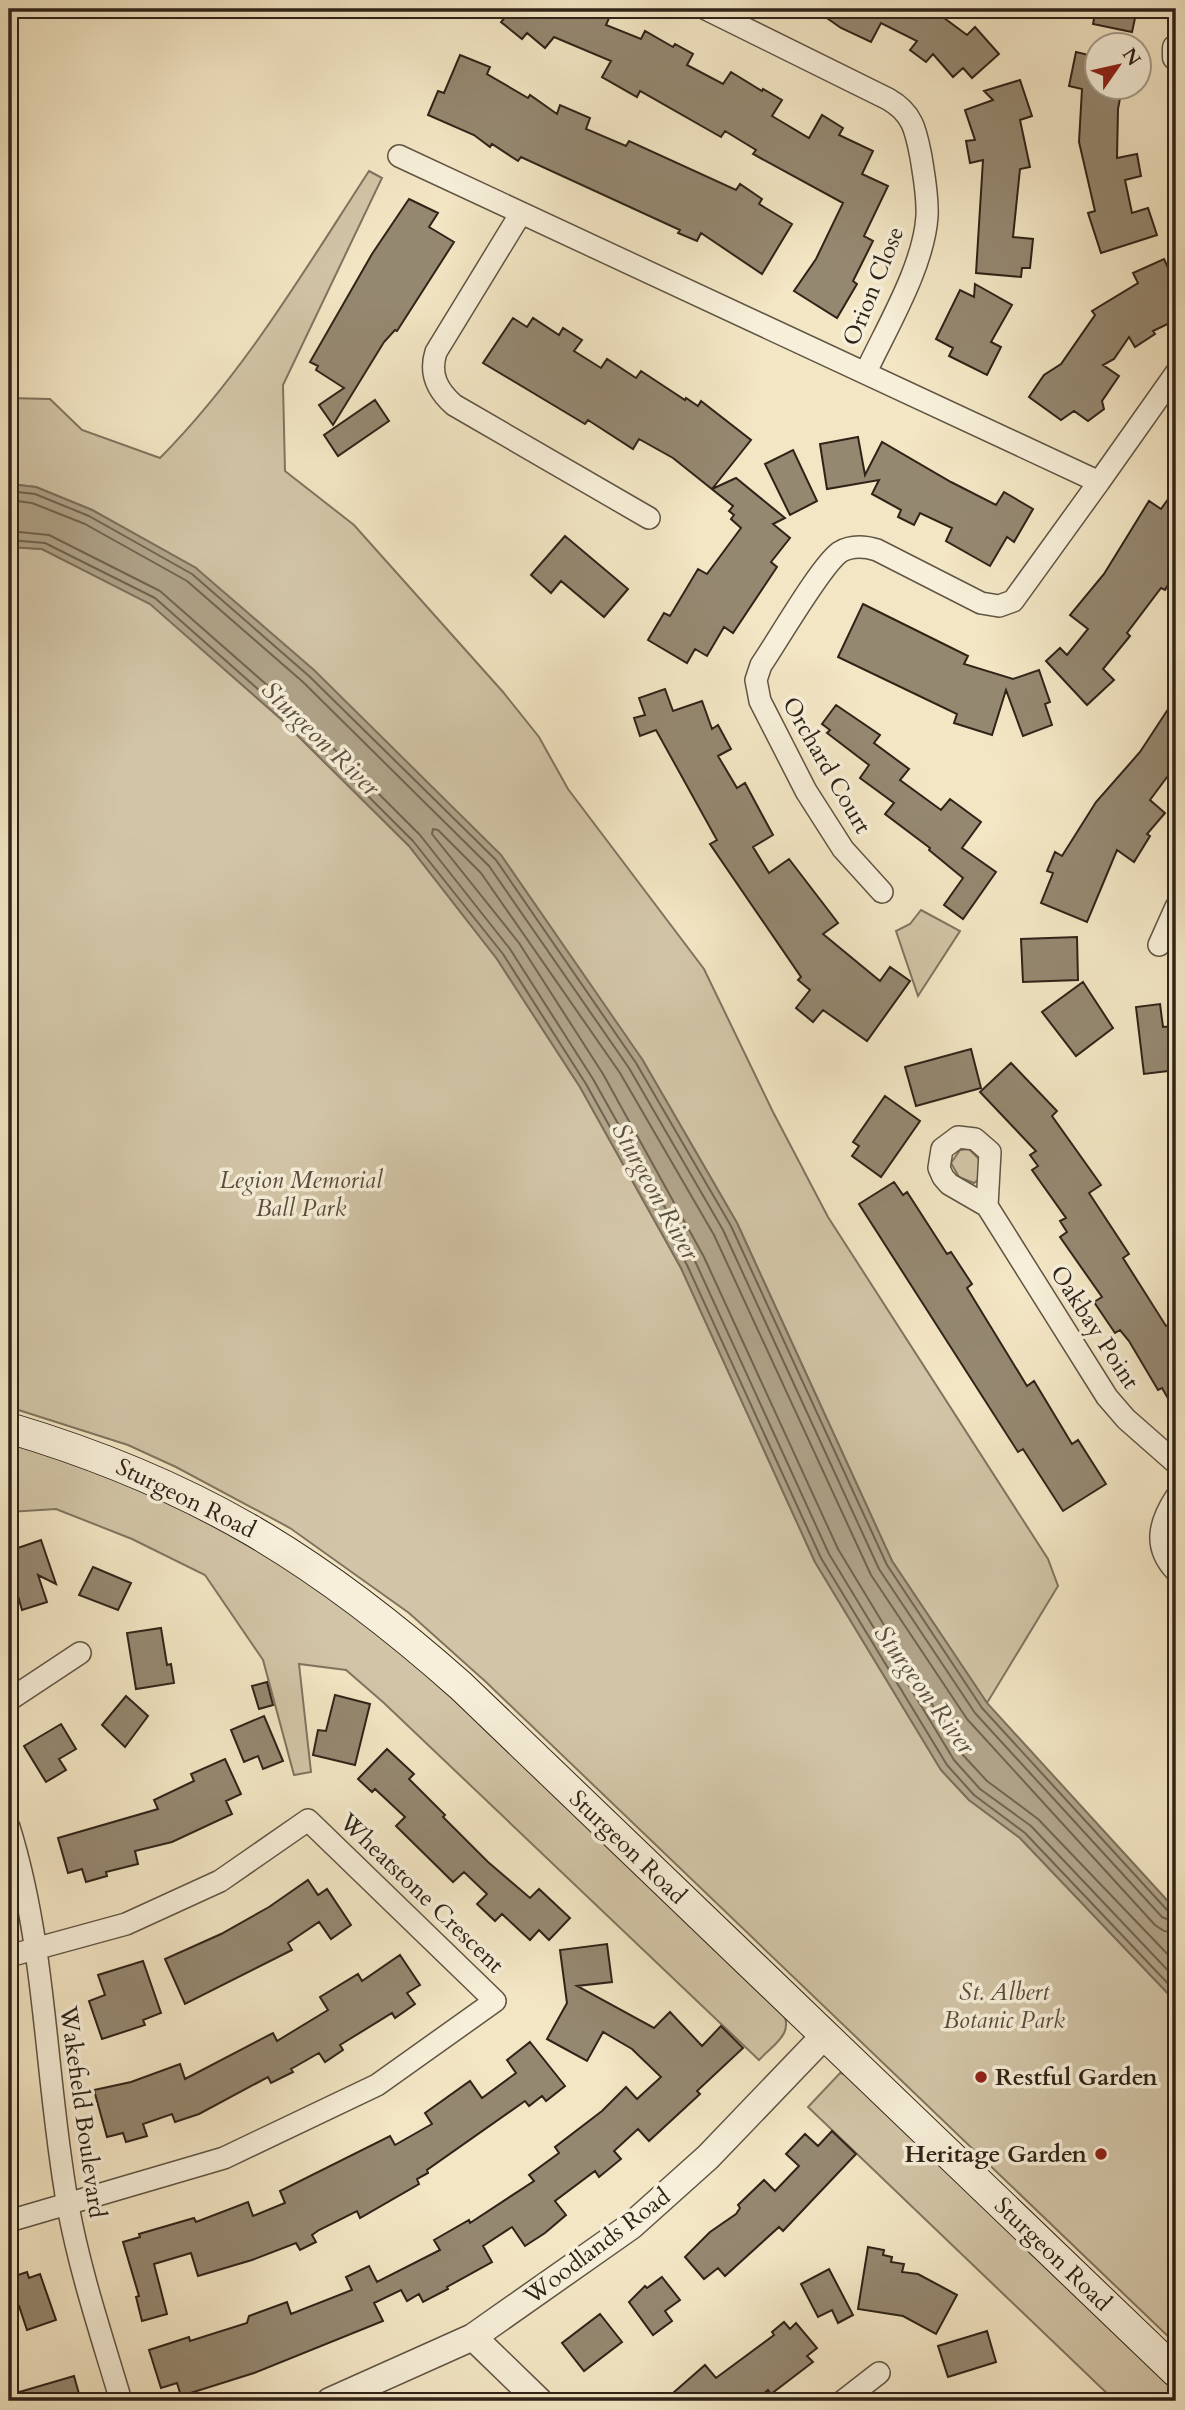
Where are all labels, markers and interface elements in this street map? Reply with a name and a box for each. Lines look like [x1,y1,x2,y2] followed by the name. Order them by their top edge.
[1084,32,1154,102] north arrow
[1116,43,1147,72] text: N
[835,222,912,351] street label: Orion Close
[254,673,389,805] water label: Sturgeon River
[774,691,879,840] street label: Orchard Court
[603,1116,709,1268] water label: Sturgeon River
[220,1164,384,1225] park label: Legion Memorial Ball Park
[1042,1259,1147,1396] street label: Oakbay Point
[110,1450,261,1547] street label: Sturgeon Road
[866,1617,984,1762] water label: Sturgeon River
[562,1783,694,1912] street label: Sturgeon Road
[331,1805,512,1981] street label: Wheatstone Crescent
[943,1976,1065,2037] park label: St. Albert Botanic Park
[51,2003,114,2220] street label: Wakefield Boulevard
[995,2061,1158,2094] place label: Restful Garden
[973,2069,989,2085] marker: Restful Garden
[905,2138,1088,2171] place label: Heritage Garden
[1093,2146,1109,2162] marker: Heritage Garden
[517,2180,677,2313] street label: Woodlands Road
[987,2190,1119,2319] street label: Sturgeon Road

